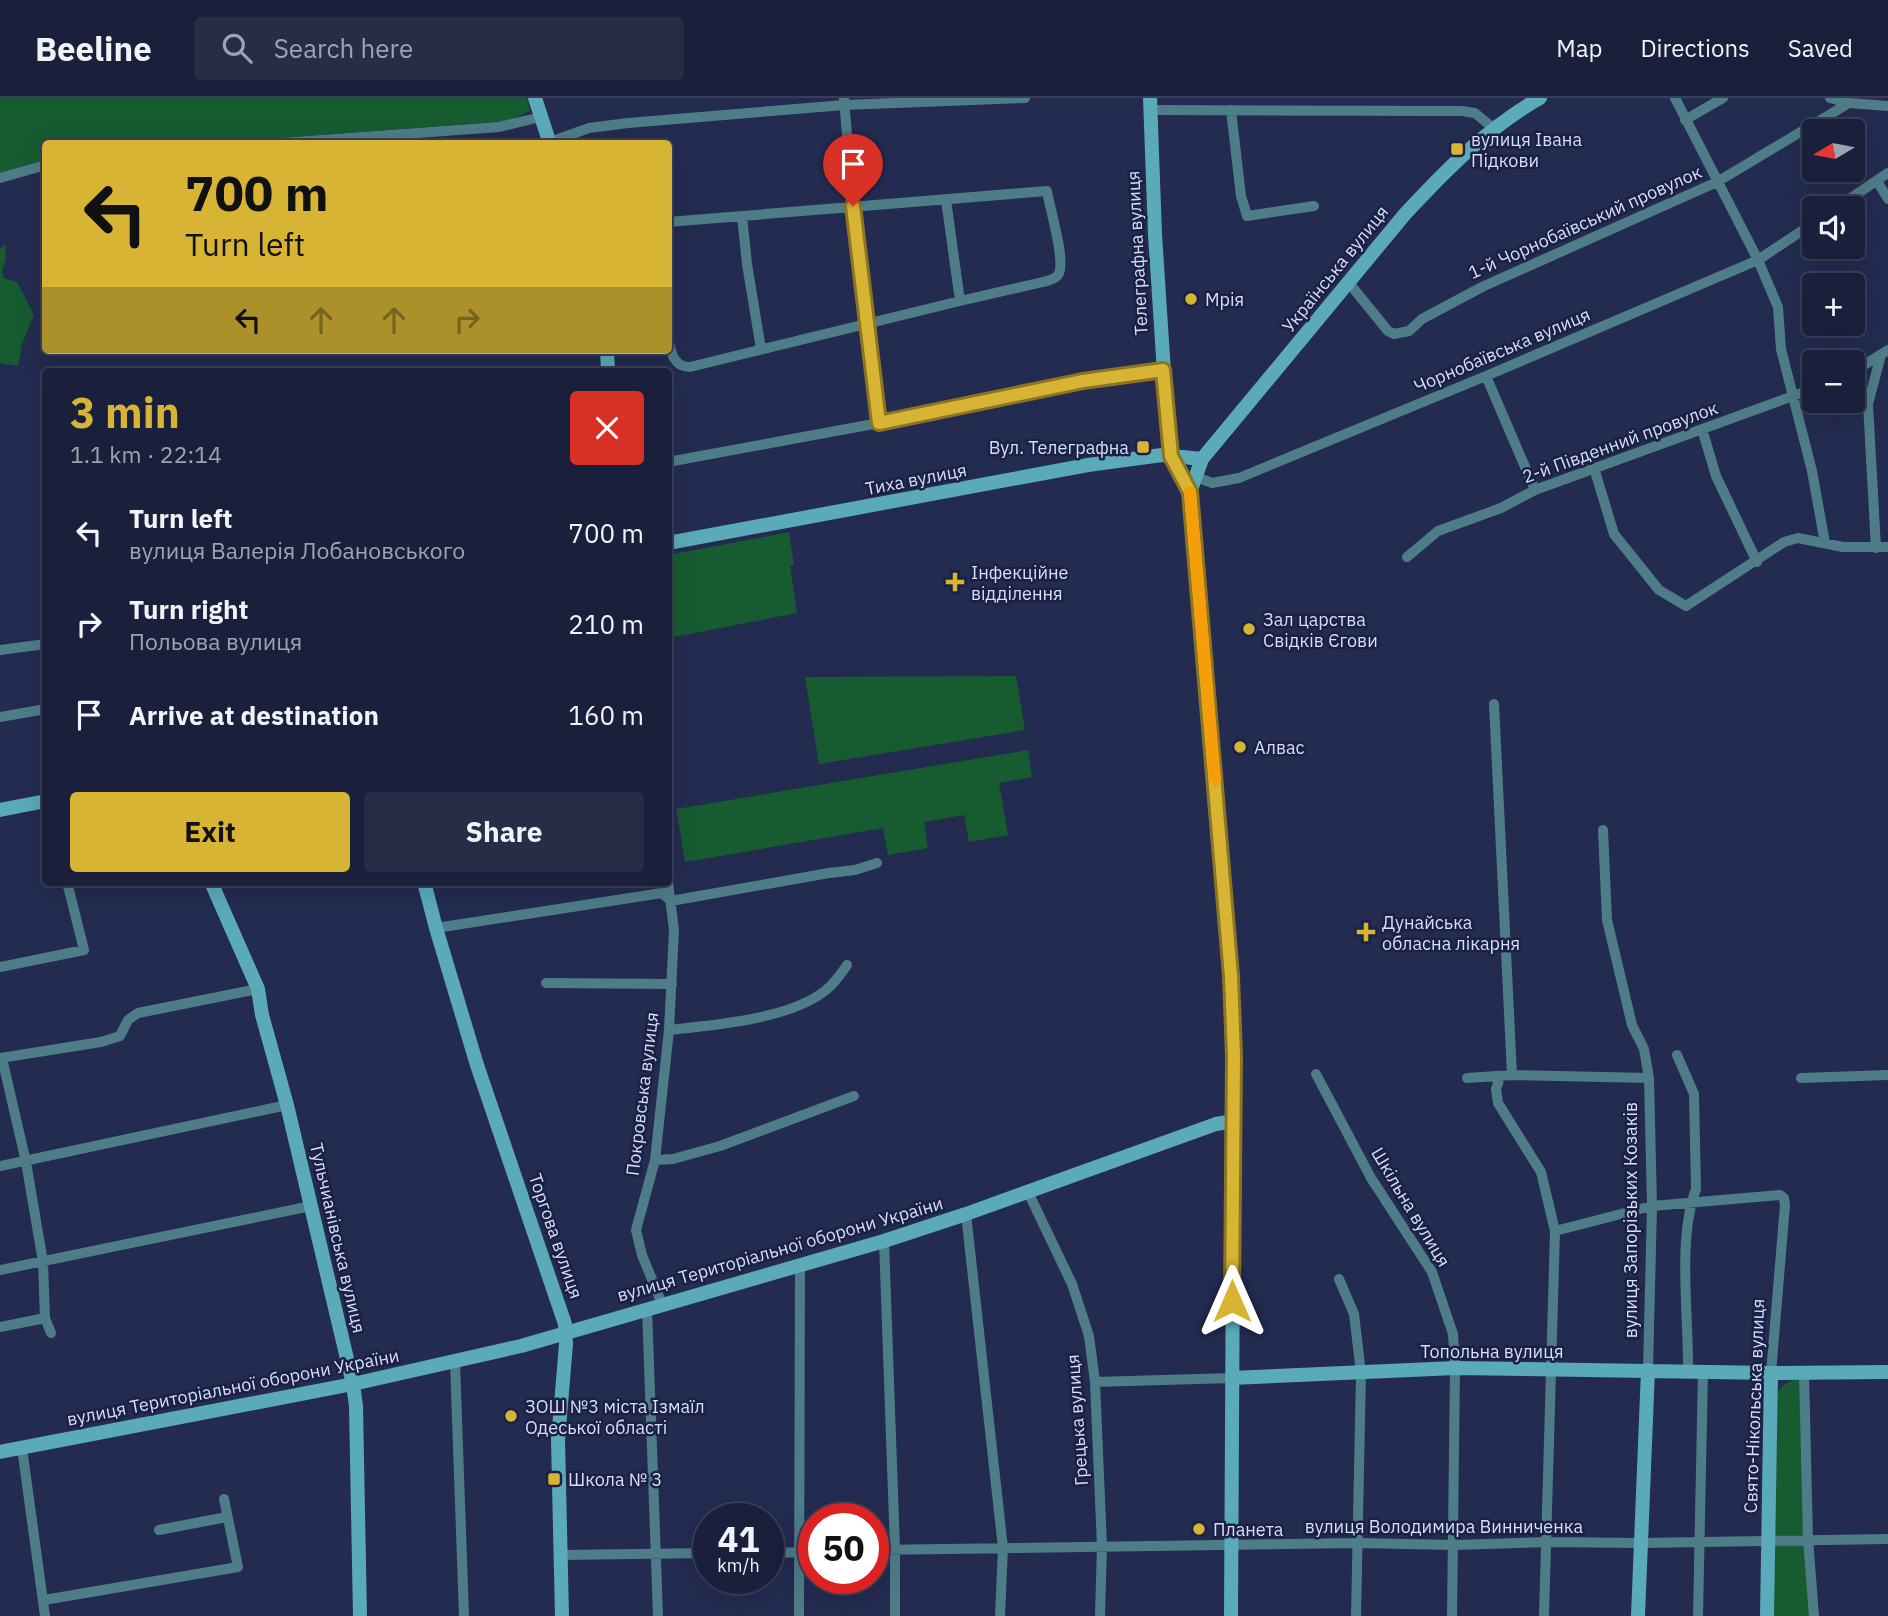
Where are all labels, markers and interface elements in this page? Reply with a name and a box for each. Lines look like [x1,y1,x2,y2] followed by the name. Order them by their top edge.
[194,17,684,80] search box
[35,27,152,70] text: Beeline
[218,29,256,67] icon: search
[274,31,413,65] text: Search here
[1556,32,1602,64] text: Map
[1640,32,1750,64] text: Directions
[1788,32,1853,64] text: Saved
[1802,119,1866,182] north arrow
[1802,119,1865,413] map controls
[1471,128,1582,172] place label: вулиця Івана Підкови
[823,134,883,206] pin
[1449,141,1465,157] marker: вулиця Івана Підкови
[834,145,872,183] icon: arrive
[1465,160,1705,284] street label: 1-й Чорнобаївський провулок
[185,161,329,224] text: 700 m
[70,168,161,259] icon: left
[1121,170,1153,336] street label: Телеграфна вулиця
[1802,196,1865,259] button: sound
[1277,201,1393,337] street label: Українська вулиця
[185,223,305,265] text: Turn left
[1802,273,1865,336] button: +
[1205,288,1244,311] place label: Мрія
[1183,291,1199,307] marker: Мрія
[229,301,267,339] icon: left
[302,301,340,339] icon: ahead
[375,301,413,339] icon: ahead
[448,301,486,339] icon: right
[1411,302,1593,398] street label: Чорнобаївська вулиця
[1802,350,1865,413] button: −
[70,385,180,440] text: 3 min
[570,391,644,465] button: close
[1519,396,1721,488] street label: 2-й Південний провулок
[989,436,1129,459] place label: Вул. Телеграфна
[70,439,222,469] text: 1.1 km · 22:14
[1135,439,1151,455] marker: Вул. Телеграфна
[863,458,969,500] street label: Тиха вулиця
[129,501,232,535] text: Turn left
[70,514,108,552] icon: left
[568,516,644,550] text: 700 m
[129,535,465,565] text: вулиця Валерія Лобановського
[971,561,1069,605] place label: Інфекційне відділення
[945,572,965,592] marker: Інфекційне відділення
[129,592,248,626] text: Turn right
[70,605,108,643] icon: right
[568,607,644,641] text: 210 m
[1263,608,1378,652] place label: Зал царства Свідків Єгови
[1241,621,1257,637] marker: Зал царства Свідків Єгови
[129,626,302,656] text: Польова вулиця
[70,696,108,734] icon: arrive
[129,698,379,732] text: Arrive at destination
[568,698,644,732] text: 160 m
[1254,736,1305,759] place label: Алвас
[1232,739,1248,755] marker: Алвас
[70,792,350,872] button: Exit
[364,792,644,872] button: Share
[1382,911,1520,955] place label: Дунайська обласна лікарня
[1356,922,1376,942] marker: Дунайська обласна лікарня
[621,1011,663,1177] street label: Покровська вулиця
[1619,1102,1642,1338] street label: вулиця Запорізьких Козаків
[305,1141,371,1335] street label: Тульчианівська вулиця
[1366,1143,1456,1271] street label: Шкільна вулиця
[524,1170,588,1302] street label: Торгова вулиця
[614,1191,946,1307] street label: вулиця Територіальної оборони України
[1195,1264,1269,1338] position arrow
[1739,1298,1769,1514] street label: Свято-Нікольська вулиця
[1420,1340,1564,1363] street label: Топольна вулиця
[65,1343,401,1431] street label: вулиця Територіальної оборони України
[1061,1353,1093,1487] street label: Грецька вулиця
[525,1395,705,1439] place label: ЗОШ №3 міста Ізмаїл Одеської області
[503,1408,519,1424] marker: ЗОШ №3 міста Ізмаїл Одеської області
[568,1468,662,1491] place label: Школа № 3
[546,1471,562,1487] marker: Школа № 3
[798,1503,889,1594] speed limit sign: 50
[1305,1515,1584,1538] street label: вулиця Володимира Винниченка
[717,1516,760,1562] text: 41
[1213,1518,1284,1541] place label: Планета
[1191,1521,1207,1537] marker: Планета
[717,1554,760,1577] text: km/h

